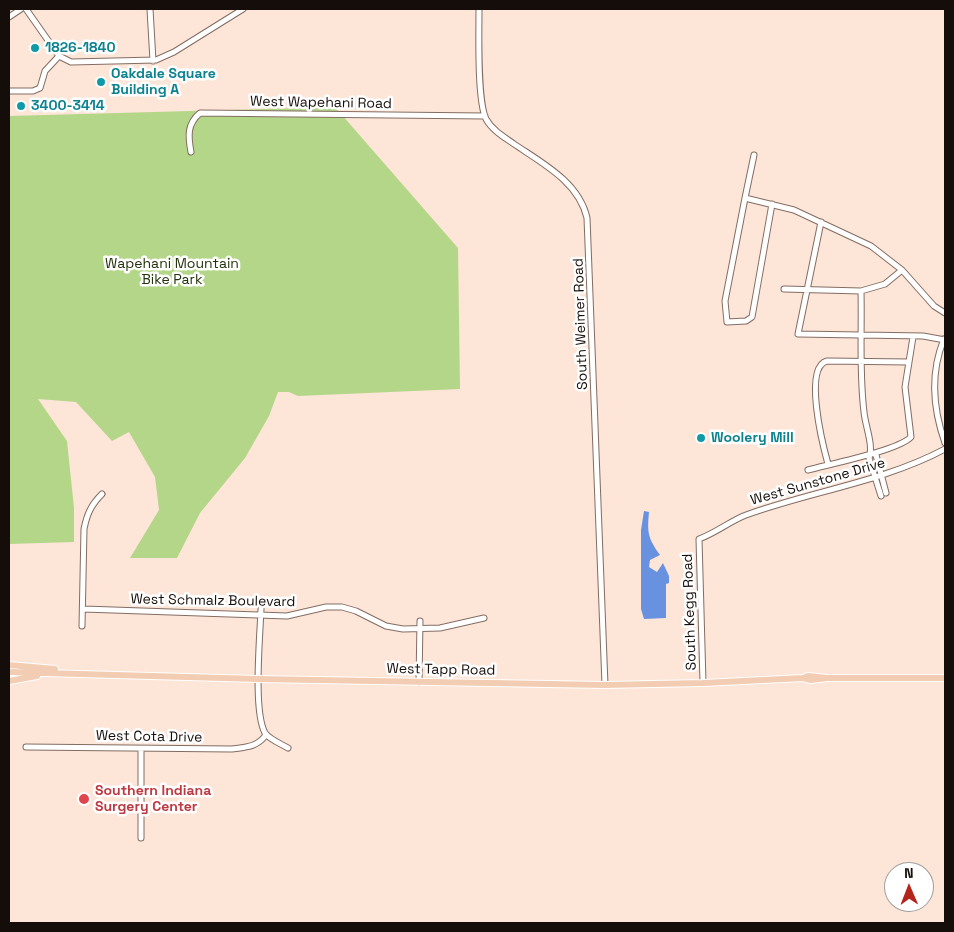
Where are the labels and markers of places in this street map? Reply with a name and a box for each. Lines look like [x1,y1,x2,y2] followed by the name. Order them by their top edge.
[45,40,115,56] place label: 1826-1840
[29,42,41,54] marker: 1826-1840
[111,66,216,98] place label: Oakdale Square Building A
[95,76,107,88] marker: Oakdale Square Building A
[31,98,105,114] place label: 3400-3414
[15,100,27,112] marker: 3400-3414
[711,430,794,446] place label: Woolery Mill
[695,432,707,444] marker: Woolery Mill
[95,783,211,816] place label: Southern Indiana Surgery Center
[77,792,91,806] marker: Southern Indiana Surgery Center

